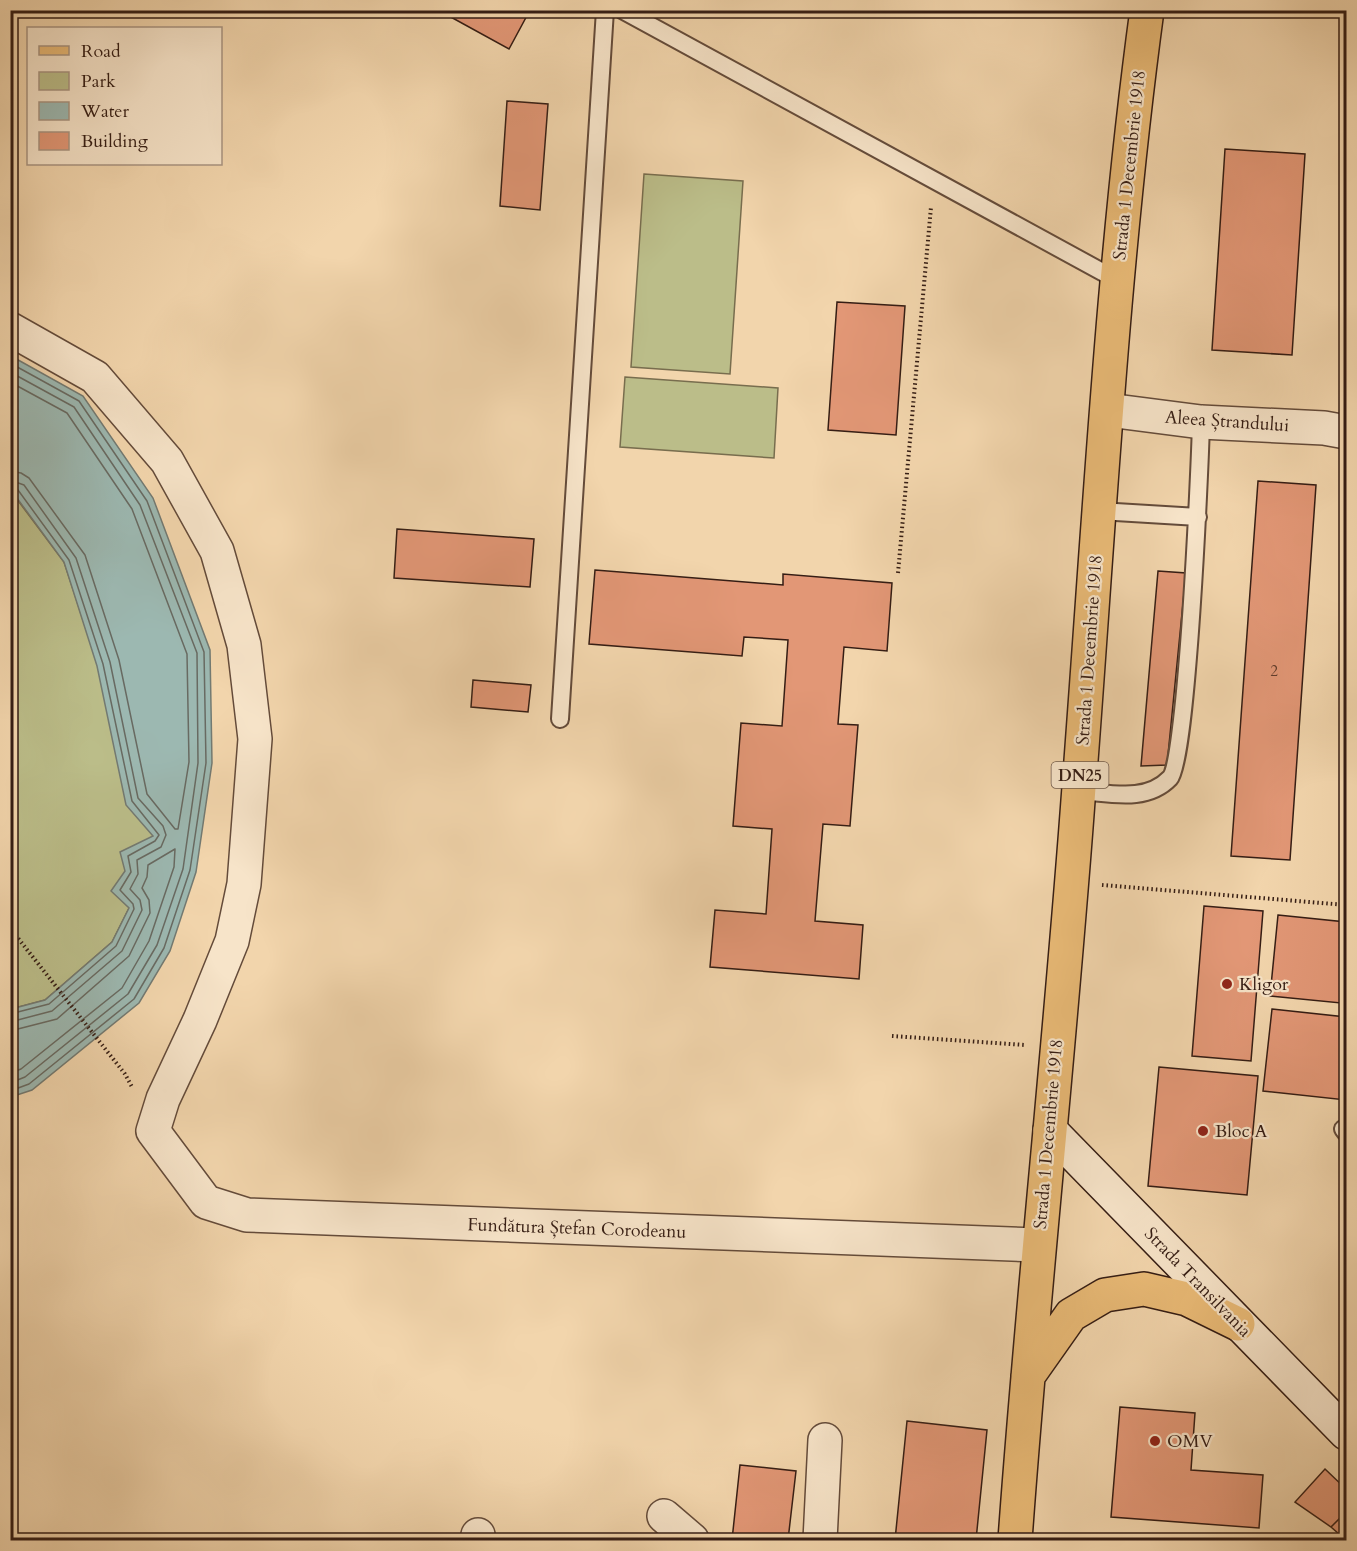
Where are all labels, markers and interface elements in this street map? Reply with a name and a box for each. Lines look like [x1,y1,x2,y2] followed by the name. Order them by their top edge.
[27,27,222,165] legend
[81,39,121,64] text: Road
[81,69,116,94] text: Park
[1107,69,1152,261] street label: Strada 1 Decembrie 1918
[80,99,130,124] text: Water
[81,129,149,154] text: Building
[1164,405,1290,438] street label: Aleea Ștrandului
[1070,554,1109,746] street label: Strada 1 Decembrie 1918
[1270,661,1278,681] house number: 2
[1052,762,1108,788] road number: DN25
[1239,972,1289,997] place label: Kligor
[1220,977,1234,991] marker: Kligor
[1028,1038,1069,1230] street label: Strada 1 Decembrie 1918
[1215,1119,1268,1144] place label: Bloc A
[1196,1124,1210,1138] marker: Bloc A
[467,1212,687,1245] street label: Fundătura Ștefan Corodeanu
[1138,1222,1257,1343] street label: Strada Transilvania
[1167,1429,1214,1454] place label: OMV
[1148,1434,1162,1448] marker: OMV

